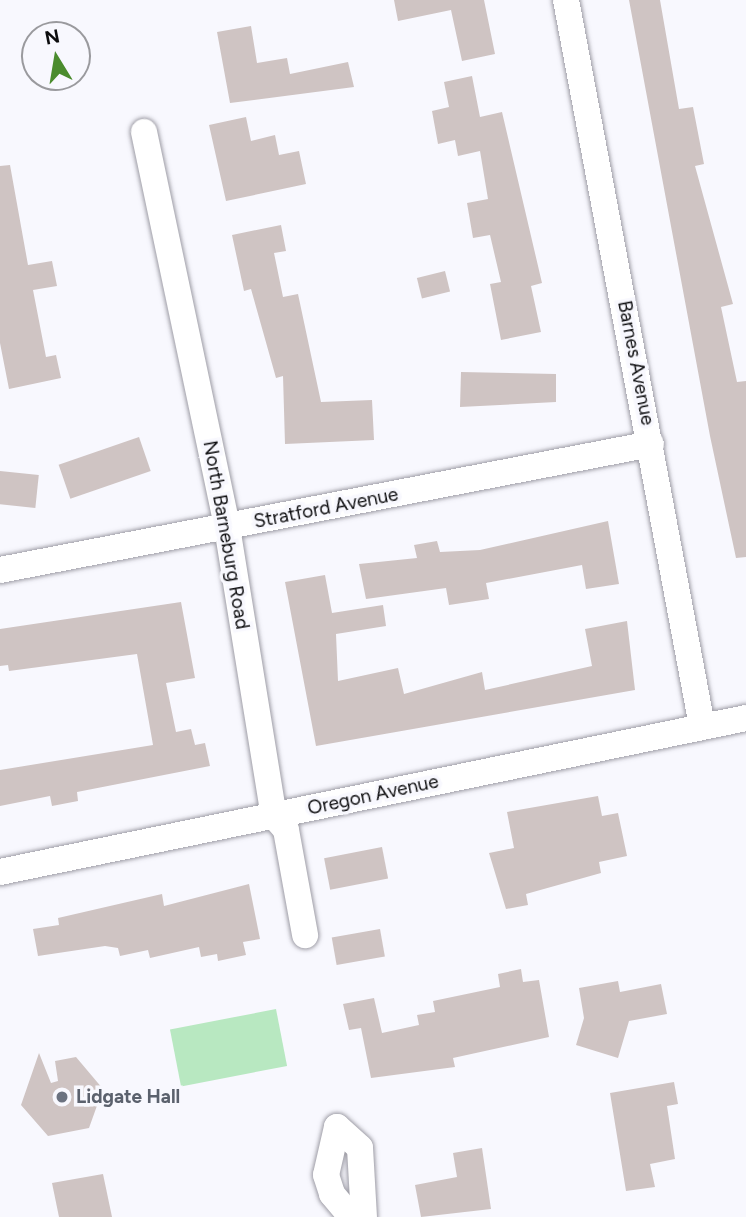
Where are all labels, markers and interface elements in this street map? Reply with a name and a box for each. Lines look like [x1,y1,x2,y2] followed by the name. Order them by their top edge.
[21,21,91,91] north arrow
[43,24,62,50] text: N
[613,299,659,427] street label: Barnes Avenue
[198,439,254,631] street label: North Barneburg Road
[252,483,400,533] street label: Stratford Avenue
[305,770,441,820] street label: Oregon Avenue
[76,1086,180,1108] place label: Lidgate Hall
[54,1089,70,1105] marker: Lidgate Hall

